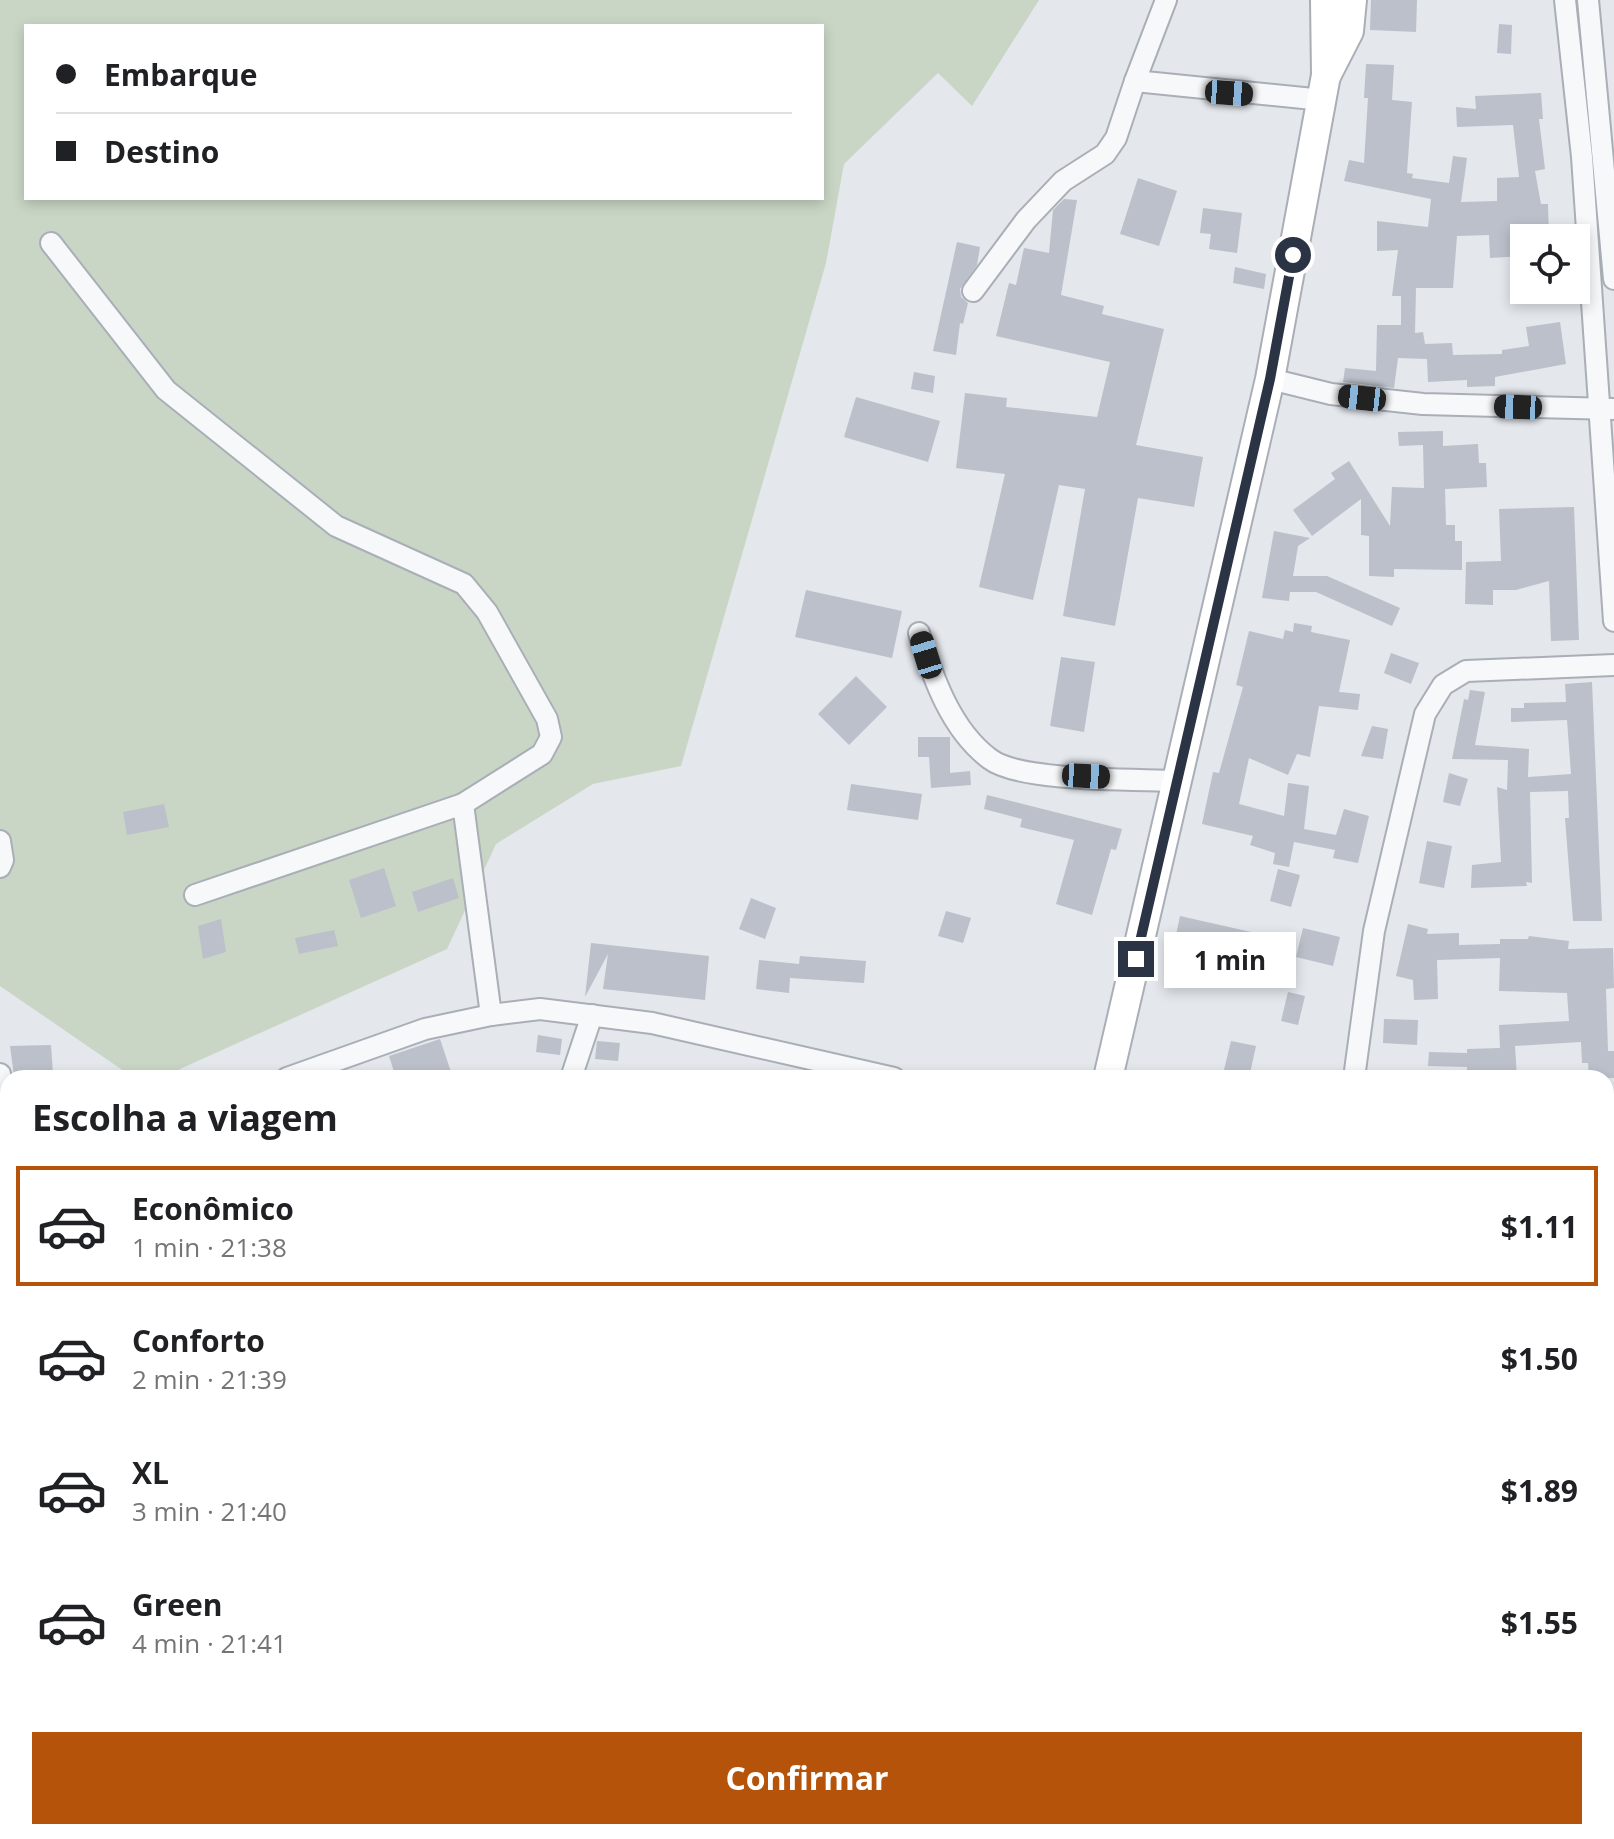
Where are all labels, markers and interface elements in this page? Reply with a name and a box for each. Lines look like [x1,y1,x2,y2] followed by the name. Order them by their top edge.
[104,54,257,95] text: Embarque
[1204,79,1254,107] car
[104,131,219,172] text: Destino
[1510,224,1590,304] map controls
[1510,224,1590,304] button: locate
[1275,237,1311,273] route start
[1337,384,1387,412] car
[1494,394,1542,420] car
[908,629,944,681] car
[1061,763,1111,789] car
[1164,931,1296,987] callout: 1 min
[1118,941,1154,977] route end
[1194,942,1266,978] text: 1 min
[32,1093,338,1142] text: Escolha a viagem
[132,1188,294,1229] text: Econômico
[36,1190,108,1262] icon: car
[1501,1206,1578,1247] text: $1.11
[132,1229,287,1265] text: 1 min · 21:38
[132,1320,265,1361] text: Conforto
[36,1322,108,1394] icon: car
[1501,1338,1578,1379] text: $1.50
[132,1361,287,1397] text: 2 min · 21:39
[132,1452,169,1493] text: XL
[36,1454,108,1526] icon: car
[1501,1470,1578,1511] text: $1.89
[132,1493,287,1529] text: 3 min · 21:40
[132,1584,223,1625] text: Green
[36,1586,108,1658] icon: car
[1501,1602,1578,1643] text: $1.55
[132,1625,287,1661] text: 4 min · 21:41
[32,1732,1582,1824] button: Confirmar

